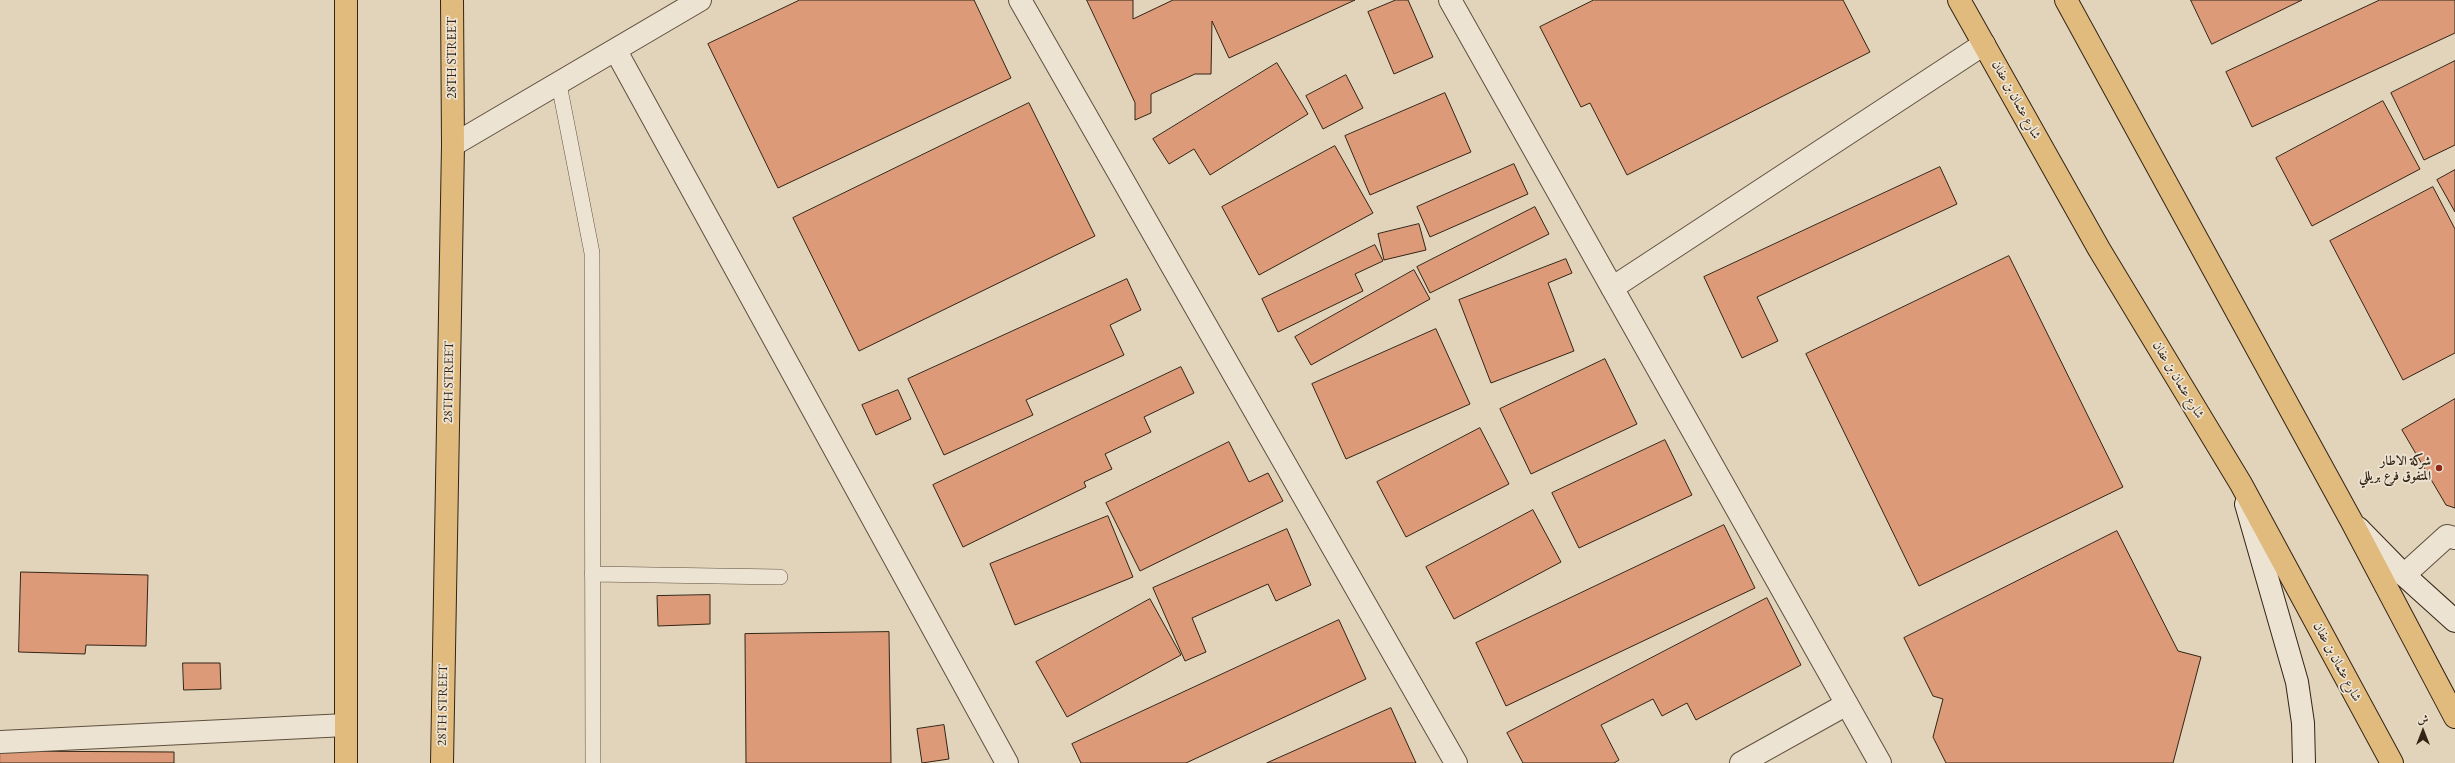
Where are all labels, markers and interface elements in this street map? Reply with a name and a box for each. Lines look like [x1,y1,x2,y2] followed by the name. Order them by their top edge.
[444,17,460,99] street label: 28TH STREET
[1988,58,2044,142] street label: شارع عثمان بن عفان
[2149,339,2207,421] street label: شارع عثمان بن عفان
[440,341,458,423] street label: 28TH STREET
[2359,453,2431,484] place label: شركة الاطار المتفوق فرع بريللي
[2434,463,2444,473] marker: شركة الاطار المتفوق فرع بريللي
[2310,620,2364,704] street label: شارع عثمان بن عفان
[434,664,452,746] street label: 28TH STREET
[2403,711,2443,751] north arrow
[2418,712,2428,726] text: ش

